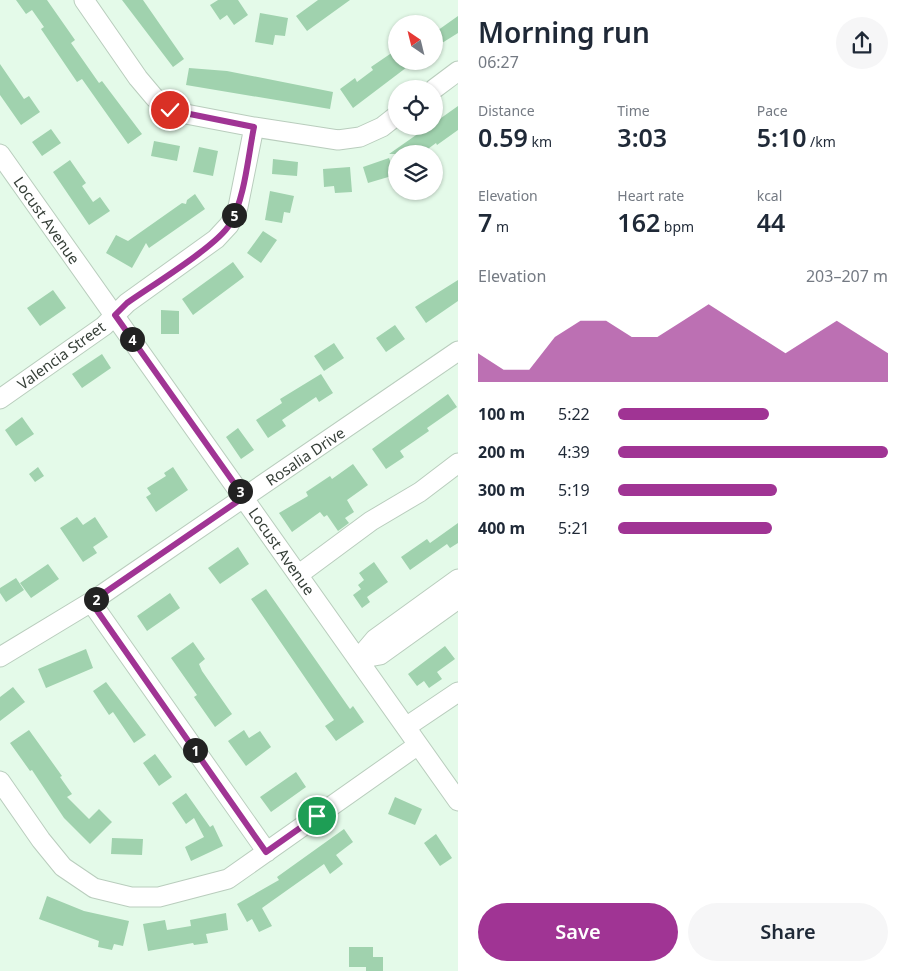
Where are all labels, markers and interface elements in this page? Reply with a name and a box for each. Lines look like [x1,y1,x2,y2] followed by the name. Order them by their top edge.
[478,13,650,51] text: Morning run
[388,15,442,70] north arrow
[388,15,443,200] map controls
[836,17,888,69] button: share
[478,51,519,73] text: 06:27
[388,80,443,135] button: locate
[149,89,191,131] pin
[156,96,184,124] icon: check
[478,101,535,120] text: Distance
[617,101,650,120] text: Time
[757,101,788,120] text: Pace
[478,120,528,154] text: 0.59
[617,120,667,154] text: 3:03
[757,120,806,154] text: 5:10
[528,132,552,151] text: km
[806,132,836,151] text: /km
[388,145,443,200] button: layers
[9,172,85,268] street label: Locust Avenue
[478,186,538,205] text: Elevation
[617,186,684,205] text: Heart rate
[757,186,782,205] text: kcal
[222,202,246,228] pin: 5
[478,205,492,239] text: 7
[617,205,660,239] text: 162
[757,205,785,239] text: 44
[230,206,239,225] text: 5
[492,217,509,236] text: m
[660,217,694,236] text: bpm
[478,265,546,287] text: Elevation
[806,265,888,287] text: 203–207 m
[13,316,109,394] street label: Valencia Street
[120,326,144,352] pin: 4
[128,330,137,349] text: 4
[478,403,525,425] text: 100 m
[558,403,590,425] text: 5:22
[262,422,348,490] street label: Rosalia Drive
[478,441,525,463] text: 200 m
[558,441,590,463] text: 4:39
[228,478,252,504] pin: 3
[478,479,525,501] text: 300 m
[558,479,590,501] text: 5:19
[236,482,245,501] text: 3
[244,503,320,599] street label: Locust Avenue
[478,517,525,539] text: 400 m
[558,517,590,539] text: 5:21
[84,586,108,612] pin: 2
[92,590,101,609] text: 2
[182,738,208,762] pin: 1
[191,741,200,760] text: 1
[296,795,338,837] pin
[303,802,331,830] icon: arrive
[478,903,678,961] button: Save
[688,903,888,961] button: Share

